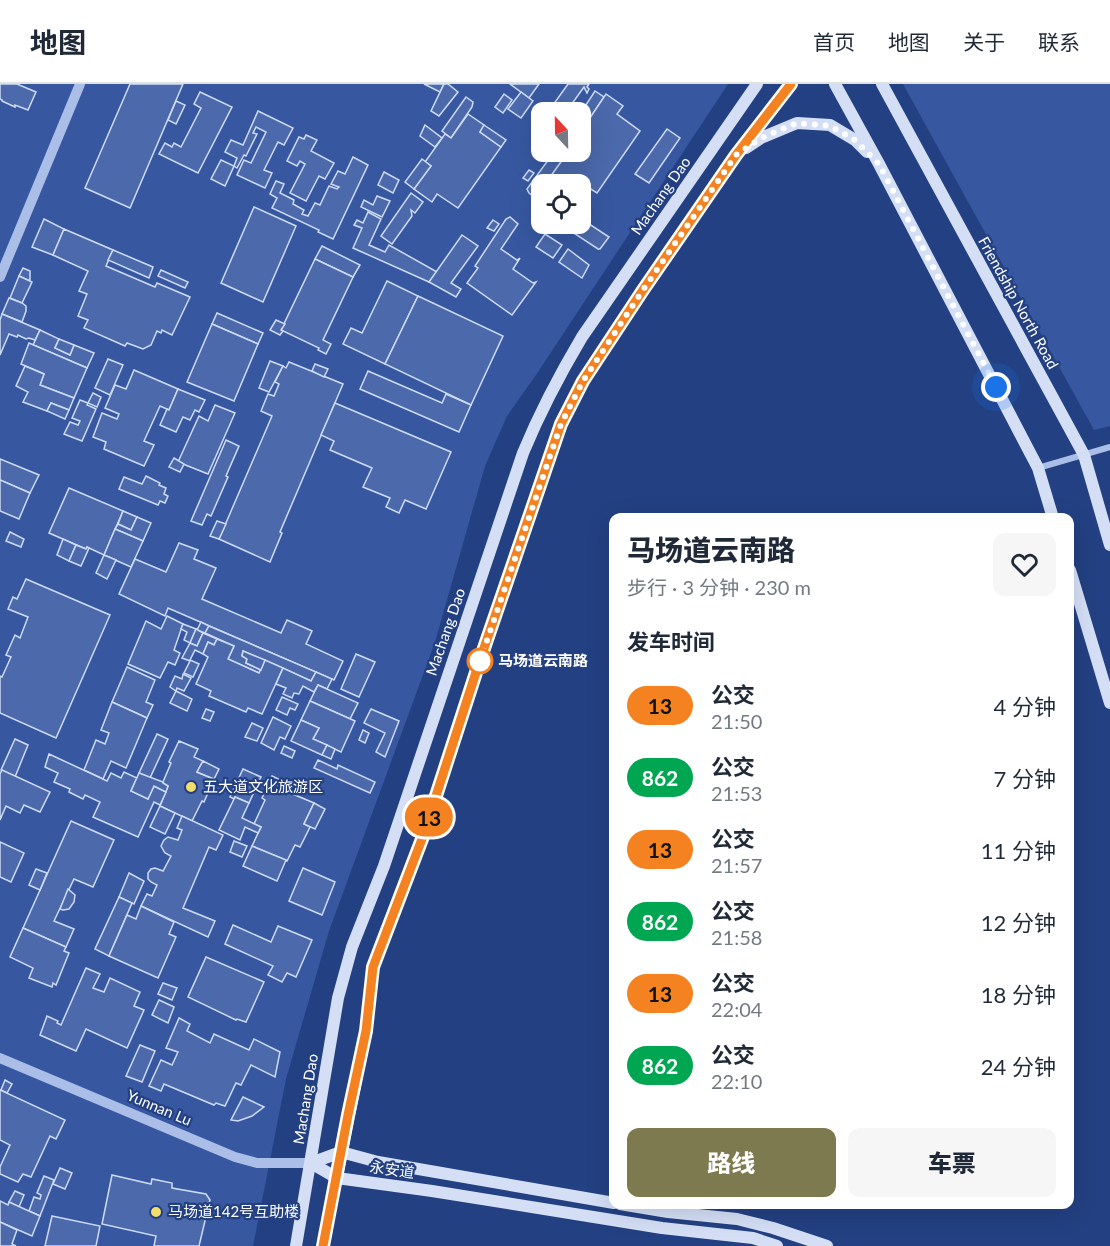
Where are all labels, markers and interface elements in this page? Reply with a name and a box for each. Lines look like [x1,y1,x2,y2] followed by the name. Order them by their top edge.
[30,25,86,59] text: 地图
[813,29,855,54] text: 首页
[888,29,930,54] text: 地图
[963,29,1005,54] text: 关于
[1038,29,1080,54] text: 联系
[531,102,591,162] north arrow
[531,102,591,234] map controls
[627,153,694,238] street label: Machang Dao
[531,174,591,234] button: locate
[975,233,1063,372] street label: Friendship North Road
[981,372,1011,402] your location
[627,532,795,566] text: 马场道云南路
[993,533,1056,596] button: heart
[627,575,811,599] text: 步行 · 3 分钟 · 230 m
[422,586,468,678] street label: Machang Dao
[627,628,715,655] text: 发车时间
[467,648,493,674] marker: 马场道云南路
[498,651,588,669] place label: 马场道云南路
[711,681,755,708] text: 公交
[648,693,672,718] text: 13
[994,693,1056,720] text: 4 分钟
[711,709,762,733] text: 21:50
[711,753,755,780] text: 公交
[642,765,678,790] text: 862
[994,765,1056,792] text: 7 分钟
[203,777,323,795] place label: 五大道文化旅游区
[184,780,198,794] marker: 五大道文化旅游区
[711,781,762,805] text: 21:53
[402,798,456,836] line badge: 13
[417,805,441,830] text: 13
[711,825,755,852] text: 公交
[648,837,672,862] text: 13
[981,837,1056,864] text: 11 分钟
[711,853,762,877] text: 21:57
[711,897,755,924] text: 公交
[642,909,678,934] text: 862
[981,909,1056,936] text: 12 分钟
[711,925,762,949] text: 21:58
[711,969,755,996] text: 公交
[648,981,672,1006] text: 13
[981,981,1056,1008] text: 18 分钟
[711,997,762,1021] text: 22:04
[711,1041,755,1068] text: 公交
[289,1052,321,1145] street label: Machang Dao
[642,1053,678,1078] text: 862
[981,1053,1056,1080] text: 24 分钟
[711,1069,762,1093] text: 22:10
[124,1085,194,1129] street label: Yunnan Lu
[627,1128,836,1197] button: 路线
[848,1128,1056,1197] button: 车票
[369,1157,416,1181] street label: 永安道
[168,1202,299,1220] place label: 马场道142号互助楼
[149,1205,163,1219] marker: 马场道142号互助楼

